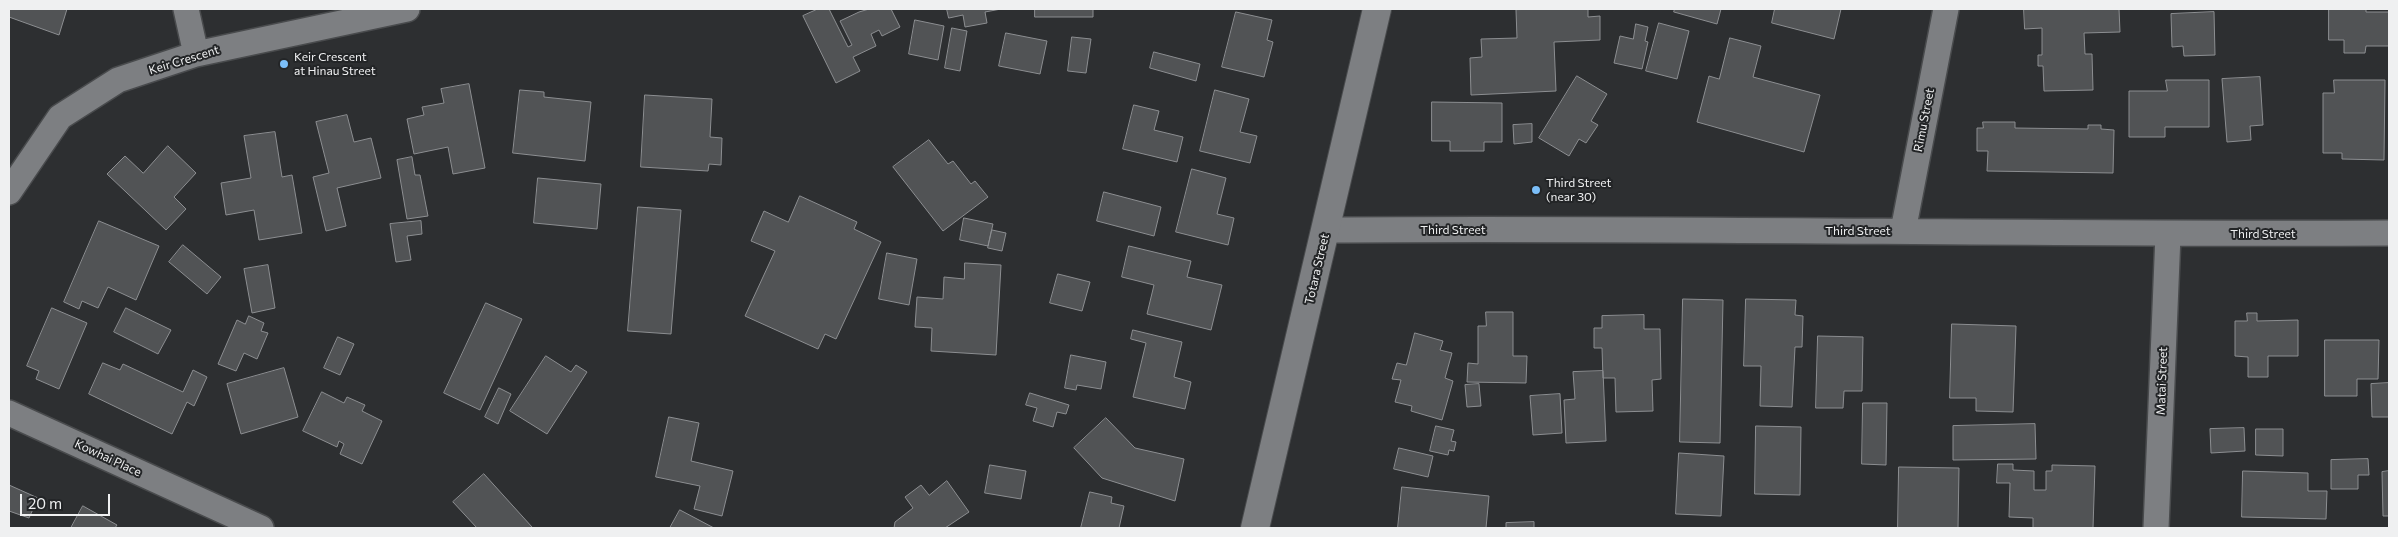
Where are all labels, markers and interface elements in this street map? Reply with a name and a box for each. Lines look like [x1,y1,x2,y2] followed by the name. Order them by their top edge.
[147,42,221,78] street label: Keir Crescent
[294,50,376,78] place label: Keir Crescent at Hinau Street
[278,58,290,70] marker: Keir Crescent at Hinau Street
[1911,87,1937,153] street label: Rimu Street
[1546,176,1611,204] place label: Third Street (near 30)
[1530,184,1542,196] marker: Third Street (near 30)
[1420,223,1486,237] street label: Third Street
[1825,224,1891,238] street label: Third Street
[2230,227,2296,241] street label: Third Street
[1302,232,1332,306] street label: Totara Street
[2154,347,2170,415] street label: Matai Street
[72,436,144,480] street label: Kowhai Place
[22,484,112,516] scale bar
[28,494,62,512] text: 20 m

